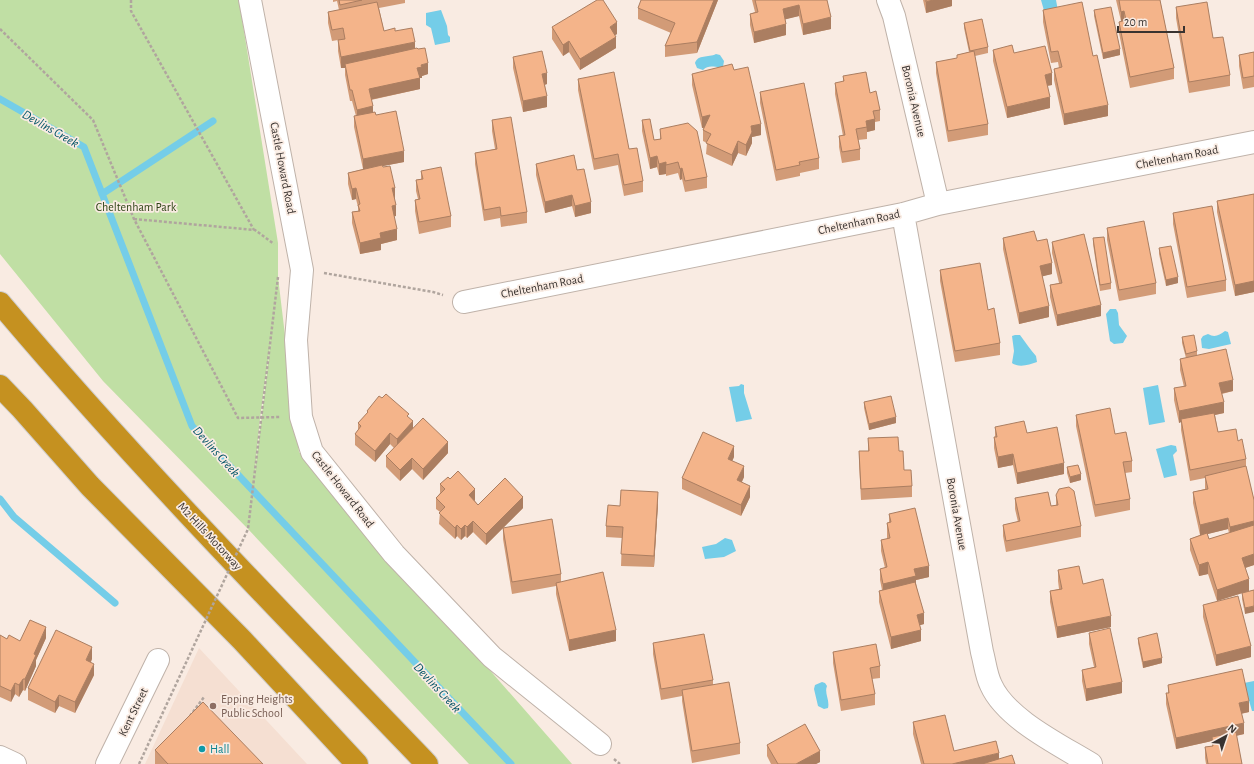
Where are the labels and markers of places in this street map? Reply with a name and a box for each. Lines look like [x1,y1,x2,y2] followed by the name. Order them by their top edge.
[221,693,293,719] place label: Epping Heights Public School
[208,701,218,711] marker: Epping Heights Public School
[210,743,229,755] place label: Hall
[197,744,207,754] marker: Hall

